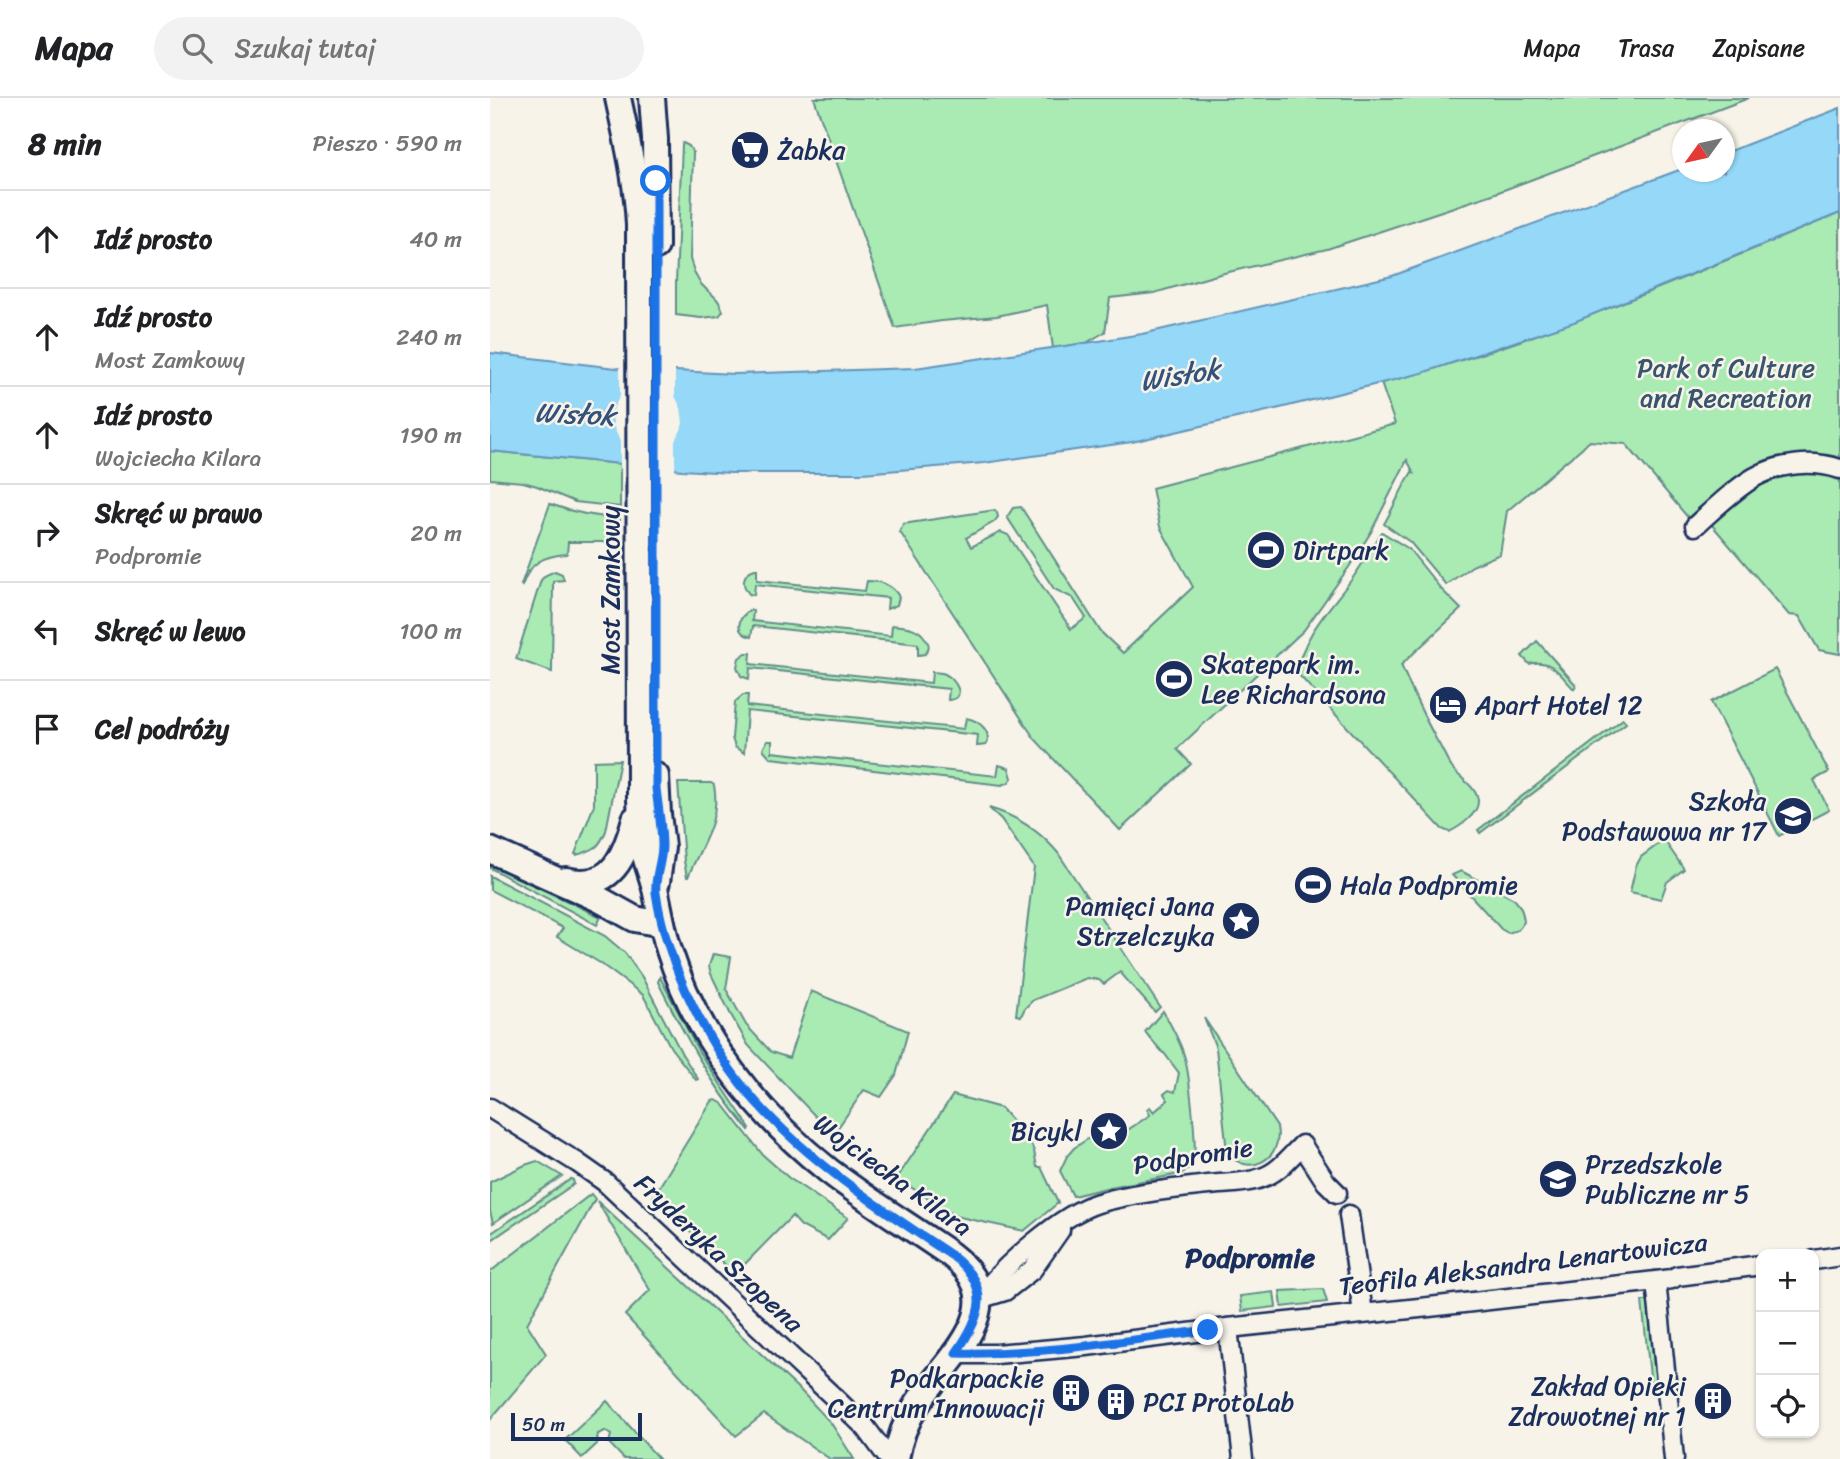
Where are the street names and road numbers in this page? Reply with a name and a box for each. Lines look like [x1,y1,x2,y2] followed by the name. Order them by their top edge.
[587,505,633,675] street label: Most Zamkowy
[803,1101,983,1249] street label: Wojciecha Kilara
[1130,1124,1256,1188] street label: Podpromie
[623,1162,815,1345] street label: Fryderyka Szopena
[1336,1218,1711,1309] street label: Teofila Aleksandra Lenartowicza

